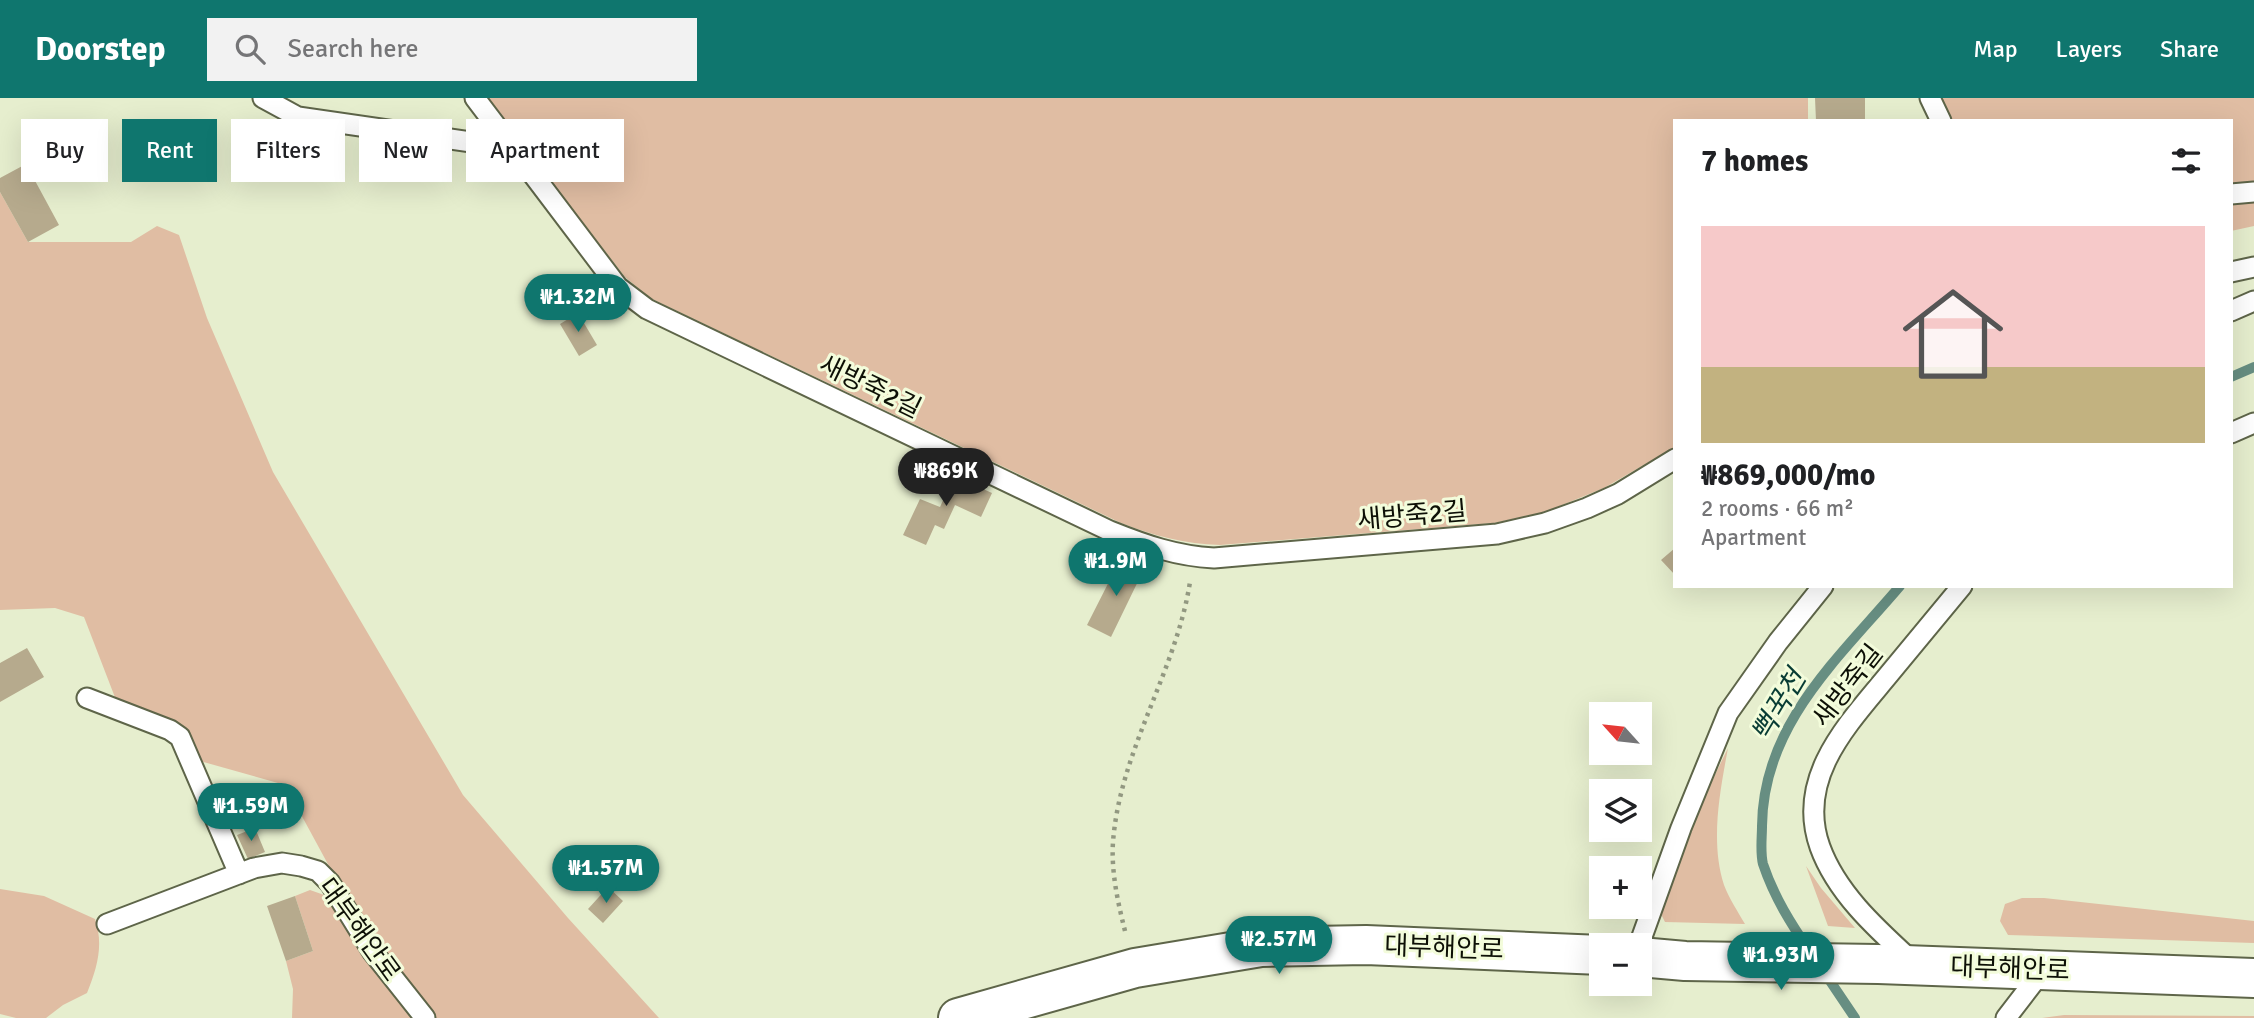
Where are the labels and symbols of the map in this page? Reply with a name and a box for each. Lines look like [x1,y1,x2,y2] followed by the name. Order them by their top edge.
[521,274,635,334] pin: ₩1.32M
[814,349,926,425] street label: 새방죽2길
[897,448,995,508] pin: ₩869K
[1356,495,1468,537] street label: 새방죽2길
[1067,538,1165,598] pin: ₩1.9M
[1806,638,1890,734] street label: 새방죽길
[1745,661,1815,748] water label: 뻑꾹천
[1589,702,1652,765] north arrow
[194,784,308,843] pin: ₩1.59M
[549,846,663,905] pin: ₩1.57M
[311,872,407,988] street label: 대부해안로
[1222,916,1336,976] pin: ₩2.57M
[1384,930,1504,966] street label: 대부해안로
[1724,932,1838,992] pin: ₩1.93M
[1950,951,2070,987] street label: 대부해안로

